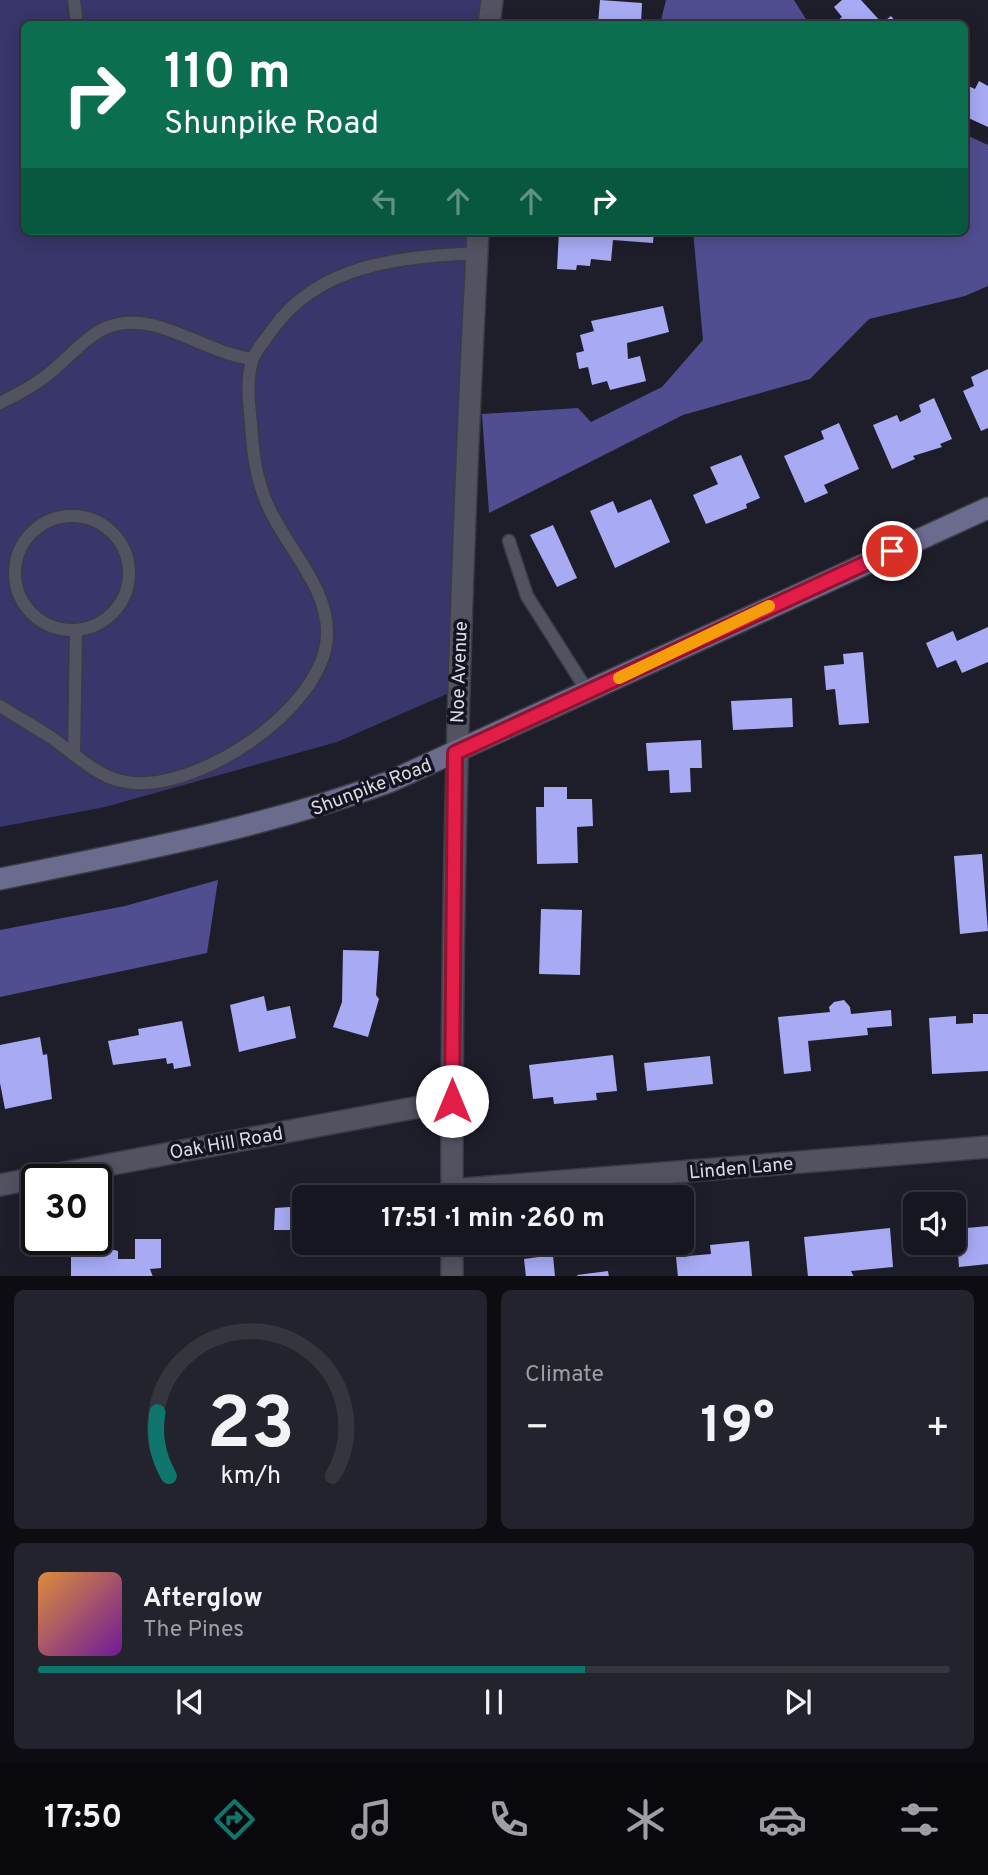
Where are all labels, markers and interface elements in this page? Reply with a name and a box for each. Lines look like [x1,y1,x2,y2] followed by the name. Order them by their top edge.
[164,44,291,106] text: 110 m
[49,49,140,140] icon: right
[164,105,379,145] text: Shunpike Road
[366,182,404,220] icon: left
[439,182,477,220] icon: ahead
[512,182,550,220] icon: ahead
[585,182,623,220] icon: right
[862,521,922,581] pin
[873,532,911,570] icon: arrive
[446,621,474,723] street label: Noe Avenue
[308,754,436,822] street label: Shunpike Road
[415,1064,489,1138] position arrow
[168,1122,285,1166] street label: Oak Hill Road
[688,1152,794,1186] street label: Linden Lane
[21,1164,112,1255] speed limit sign: 30
[903,1192,966,1255] map controls
[903,1192,966,1255] button: sound
[381,1203,605,1236] text: 17:51 · 1 min · 260 m
[525,1361,604,1390] text: Climate
[206,1382,295,1474] text: 23
[700,1395,775,1461] text: 19°
[525,1405,550,1454] text: −
[925,1405,950,1454] text: +
[220,1460,281,1492] text: km/h
[143,1583,263,1616] text: Afterglow
[143,1616,244,1645] text: The Pines
[171,1683,209,1721] icon: previous
[475,1683,513,1721] icon: pause
[779,1683,817,1721] icon: next
[210,1795,259,1844] icon: directions
[347,1795,396,1844] icon: music
[484,1795,533,1844] icon: phone
[621,1795,670,1844] icon: climate
[758,1795,807,1844] icon: car
[895,1795,944,1844] icon: filters
[44,1799,122,1839] text: 17:50

